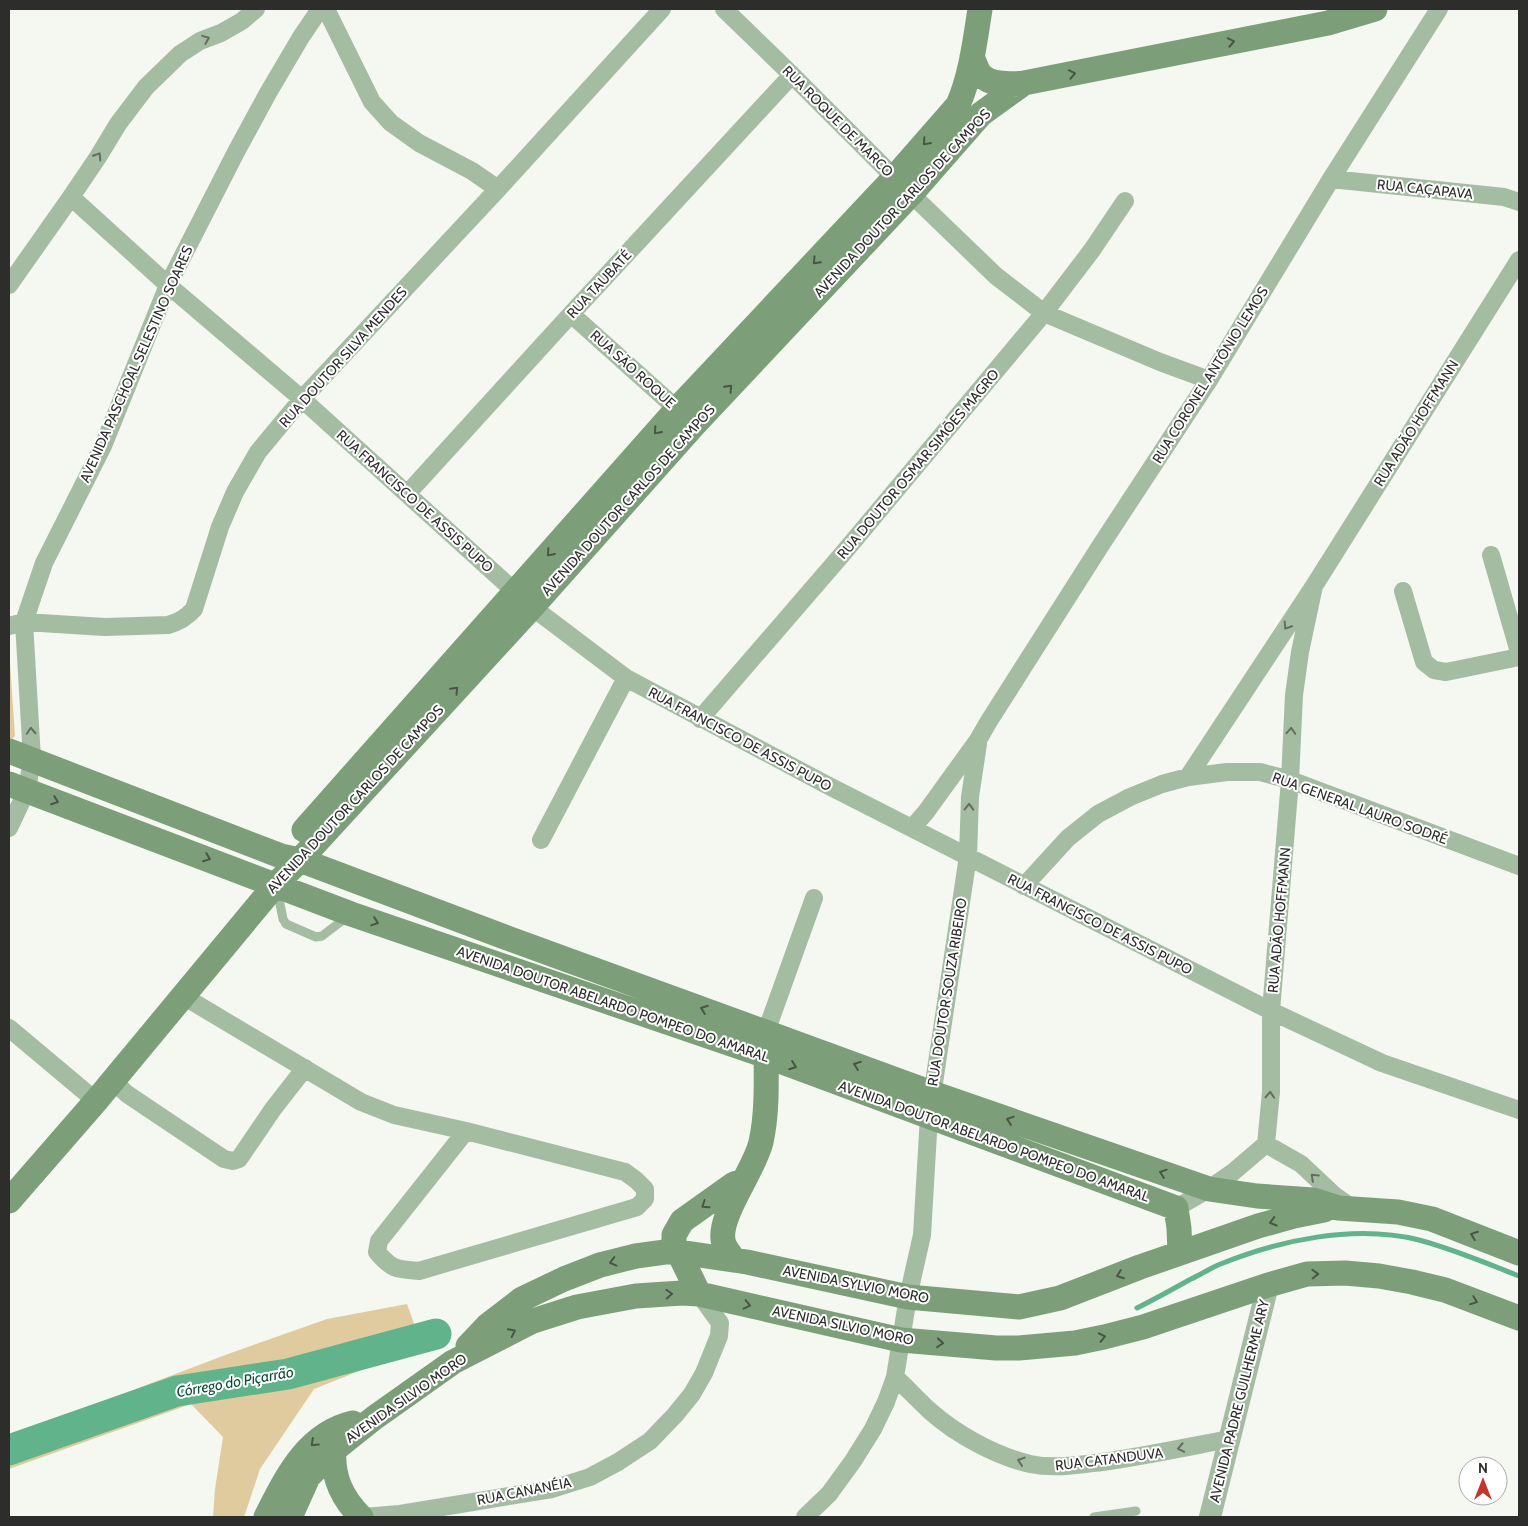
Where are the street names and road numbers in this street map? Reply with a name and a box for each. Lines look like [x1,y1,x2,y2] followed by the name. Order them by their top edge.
[779,62,898,181] street label: RUA ROQUE DE MARCO
[810,105,994,301] street label: AVENIDA DOUTOR CARLOS DE CAMPOS
[1376,175,1474,203] street label: RUA CAÇAPAVA
[75,243,197,485] street label: AVENIDA PASCHOAL SELESTINO SOARES
[563,246,635,322] street label: RUA TAUBATÉ
[275,283,411,431] street label: RUA DOUTOR SILVA MENDES
[1148,283,1272,467] street label: RUA CORONEL ANTÔNIO LEMOS
[587,326,680,412] street label: RUA SÃO ROQUE
[1370,356,1462,490] street label: RUA ADÃO HOFFMANN
[833,365,1003,563] street label: RUA DOUTOR OSMAR SIMÕES MAGRO
[537,401,719,599] street label: AVENIDA DOUTOR CARLOS DE CAMPOS
[333,426,497,576] street label: RUA FRANCISCO DE ASSIS PUPO
[645,683,835,795] street label: RUA FRANCISCO DE ASSIS PUPO
[263,701,447,897] street label: AVENIDA DOUTOR CARLOS DE CAMPOS
[1270,768,1450,848] street label: RUA GENERAL LAURO SODRÉ
[1264,847,1294,993] street label: RUA ADÃO HOFFMANN
[1005,869,1196,979] street label: RUA FRANCISCO DE ASSIS PUPO
[923,896,971,1087] street label: RUA DOUTOR SOUZA RIBEIRO
[454,942,772,1066] street label: AVENIDA DOUTOR ABELARDO POMPEO DO AMARAL
[836,1076,1152,1206] street label: AVENIDA DOUTOR ABELARDO POMPEO DO AMARAL
[781,1261,931,1307] street label: AVENIDA SYLVIO MORO
[1205,1297,1273,1504] street label: AVENIDA PADRE GUILHERME ARY
[771,1301,916,1349] street label: AVENIDA SILVIO MORO
[342,1349,470,1447] street label: AVENIDA SILVIO MORO
[1054,1443,1164,1475] street label: RUA CATANDUVA
[475,1473,573,1509] street label: RUA CANANÉIA

